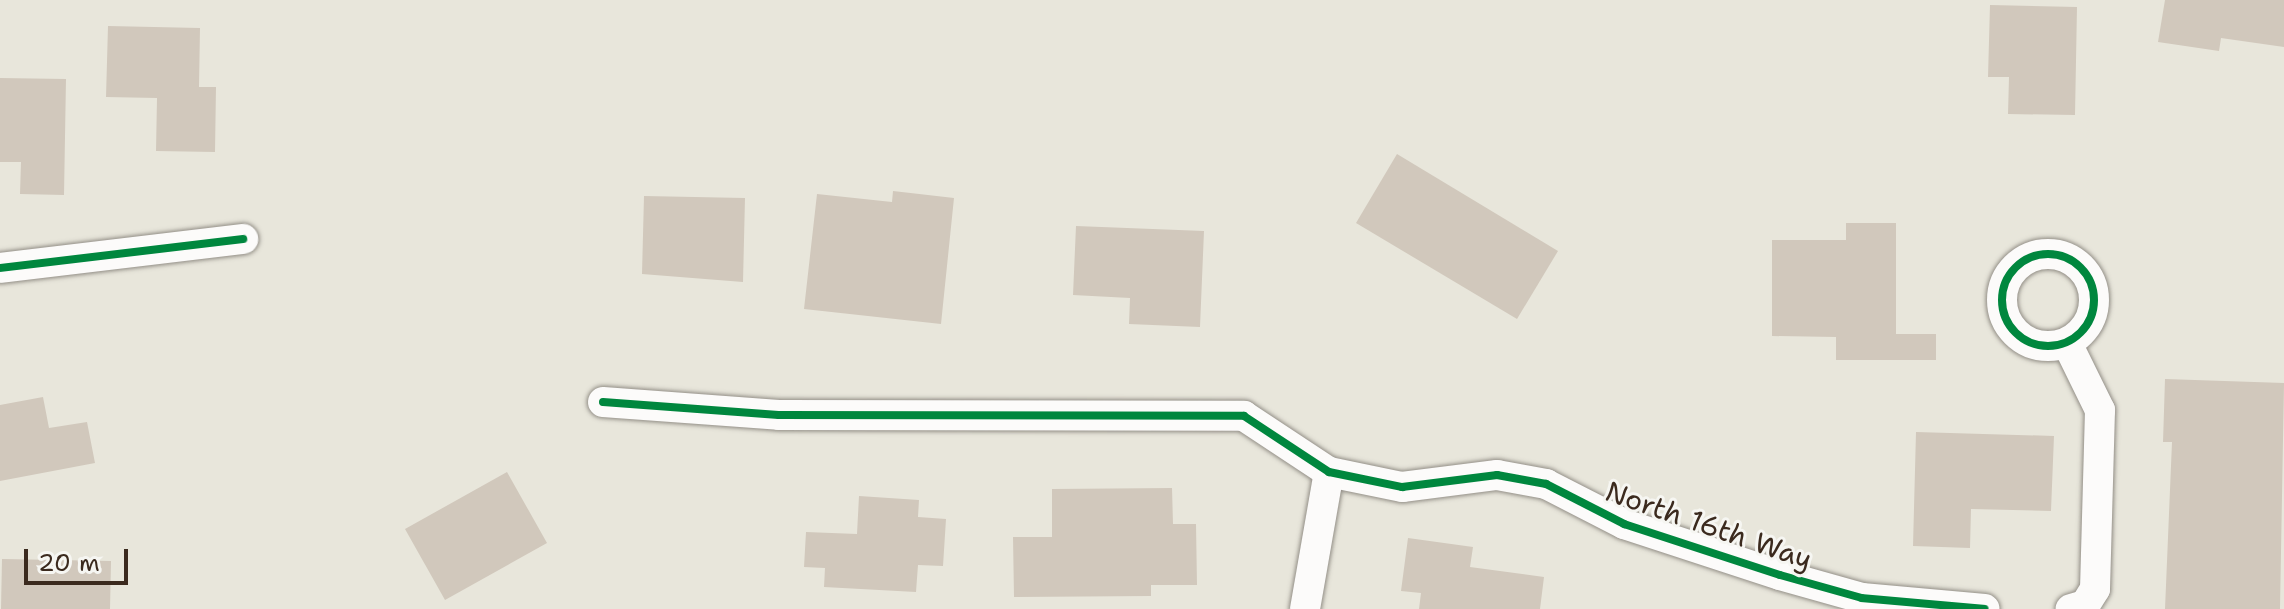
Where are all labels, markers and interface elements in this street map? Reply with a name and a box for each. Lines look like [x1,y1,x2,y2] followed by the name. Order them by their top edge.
[1601,474,1817,576] street label: North 16th Way
[28,533,132,583] scale bar
[38,547,100,579] text: 20 m

